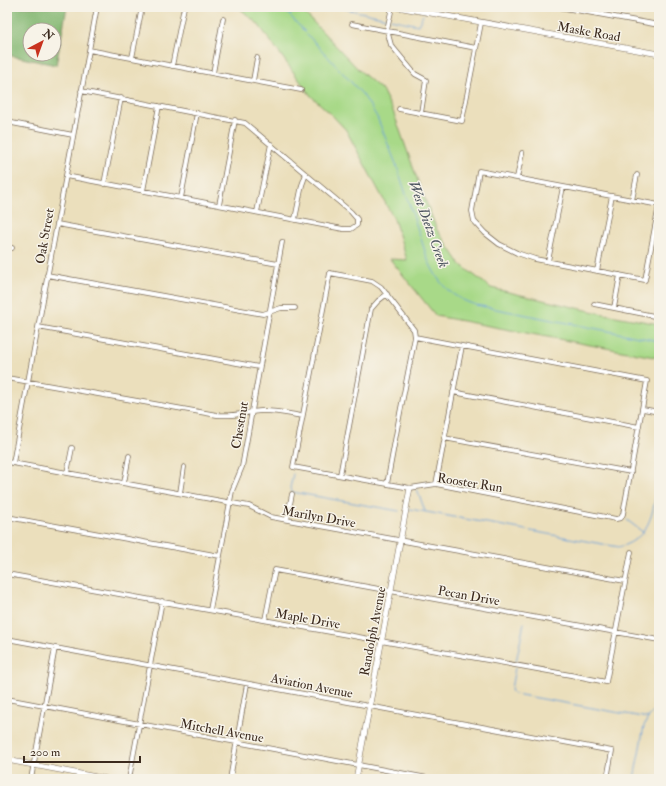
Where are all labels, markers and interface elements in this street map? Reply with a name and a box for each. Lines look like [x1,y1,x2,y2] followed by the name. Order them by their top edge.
[556,19,622,45] street label: Maske Road
[22,22,62,62] north arrow
[39,26,57,44] text: N
[405,178,452,270] water label: West Dietz Creek
[32,207,58,265] street label: Oak Street
[228,400,252,450] street label: Chestnut
[436,470,504,496] street label: Rooster Run
[281,503,357,532] street label: Marilyn Drive
[437,583,502,609] street label: Pecan Drive
[356,584,391,678] street label: Randolph Avenue
[274,605,342,634] street label: Maple Drive
[268,670,355,702] street label: Aviation Avenue
[179,716,265,746] street label: Mitchell Avenue
[24,738,140,764] scale bar
[30,745,61,760] text: 200 m

